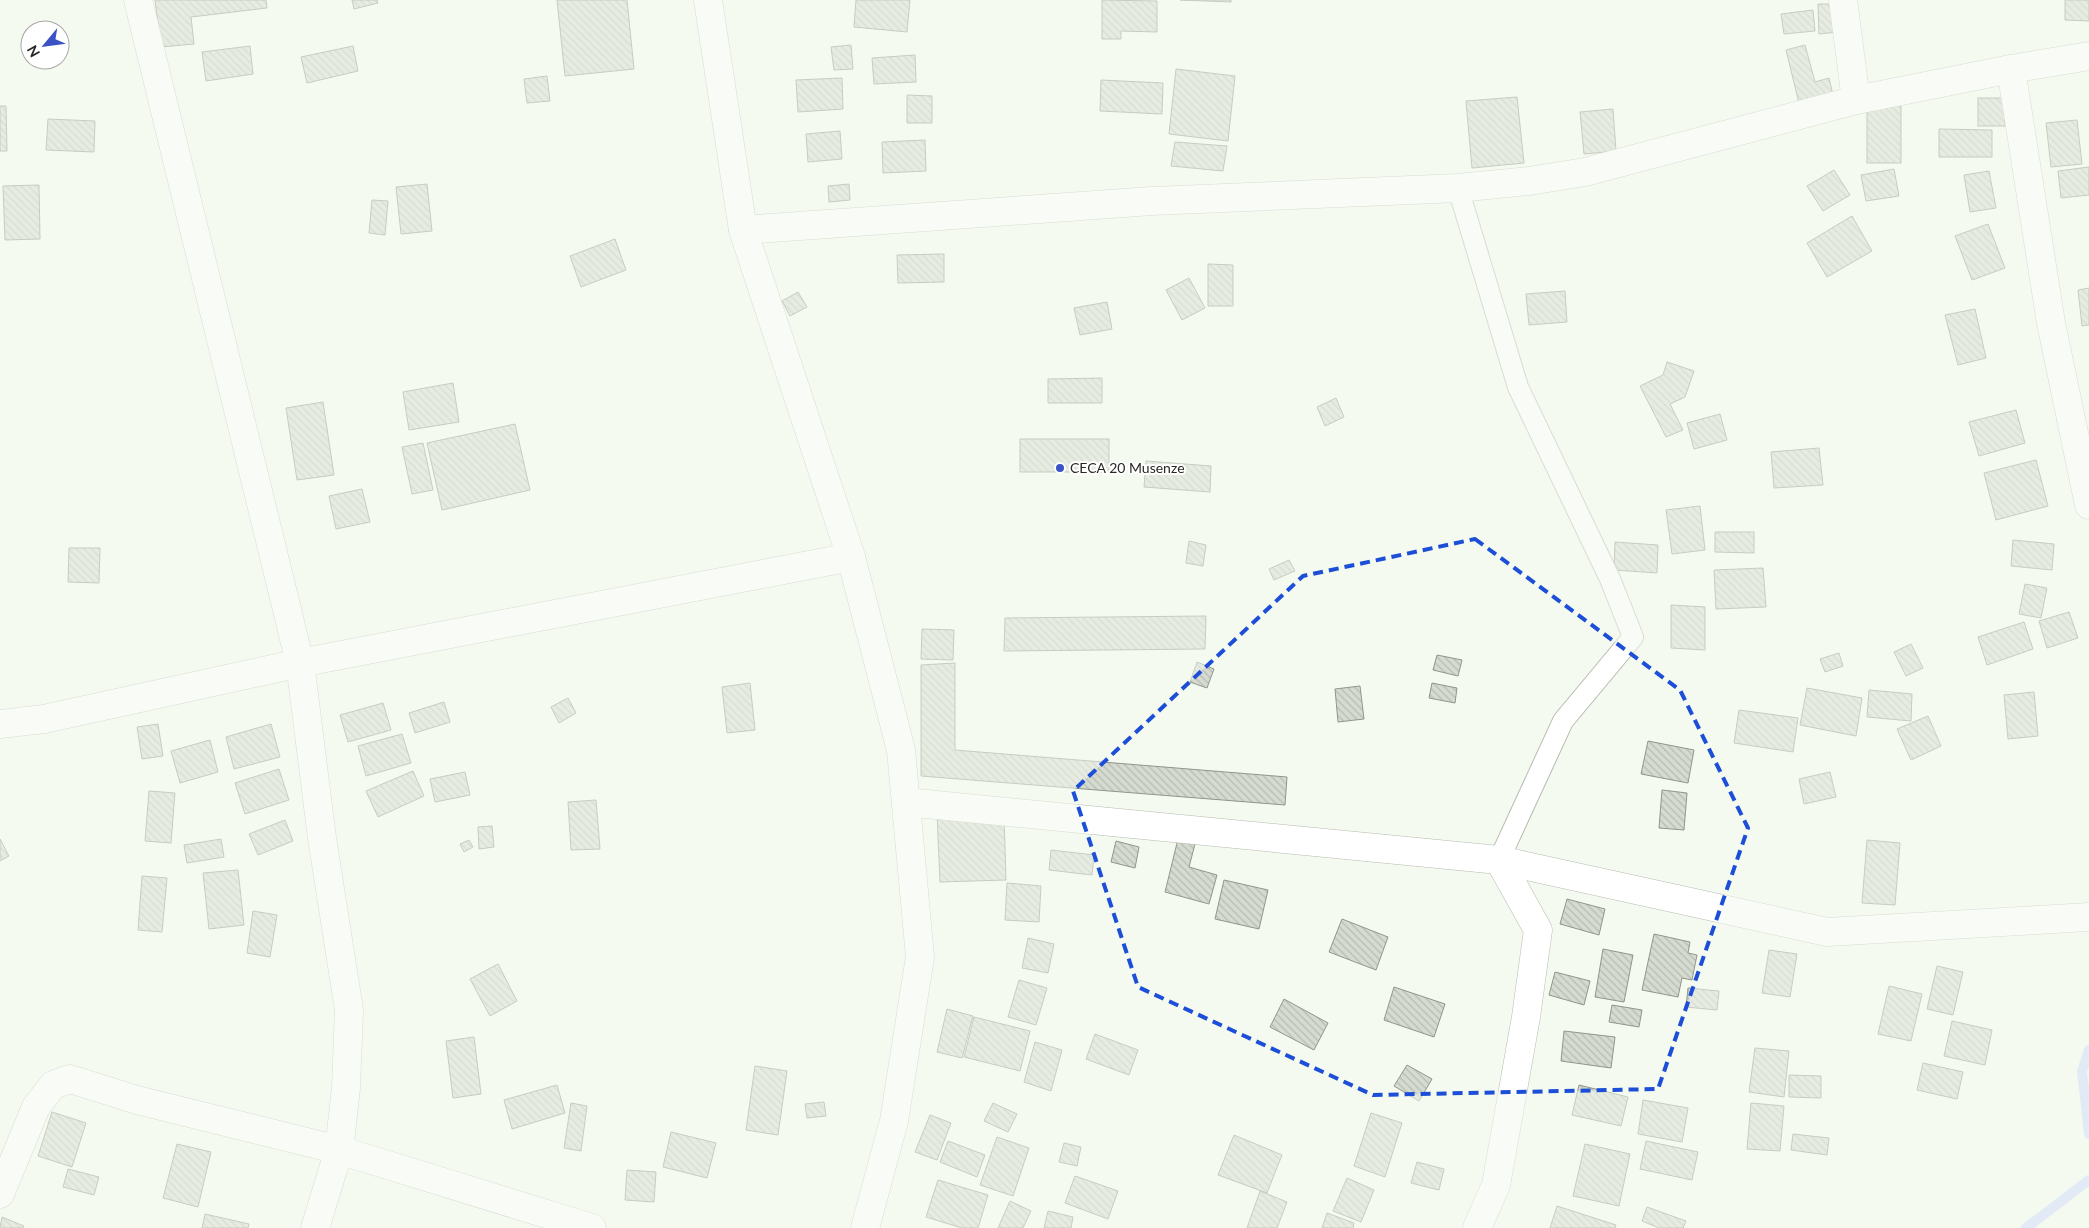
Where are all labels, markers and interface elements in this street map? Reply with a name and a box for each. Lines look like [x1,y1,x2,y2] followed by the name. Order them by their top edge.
[20,20,70,70] north arrow
[23,43,43,60] text: N
[1070,459,1185,476] place label: CECA 20 Musenze
[1054,462,1066,474] marker: CECA 20 Musenze

